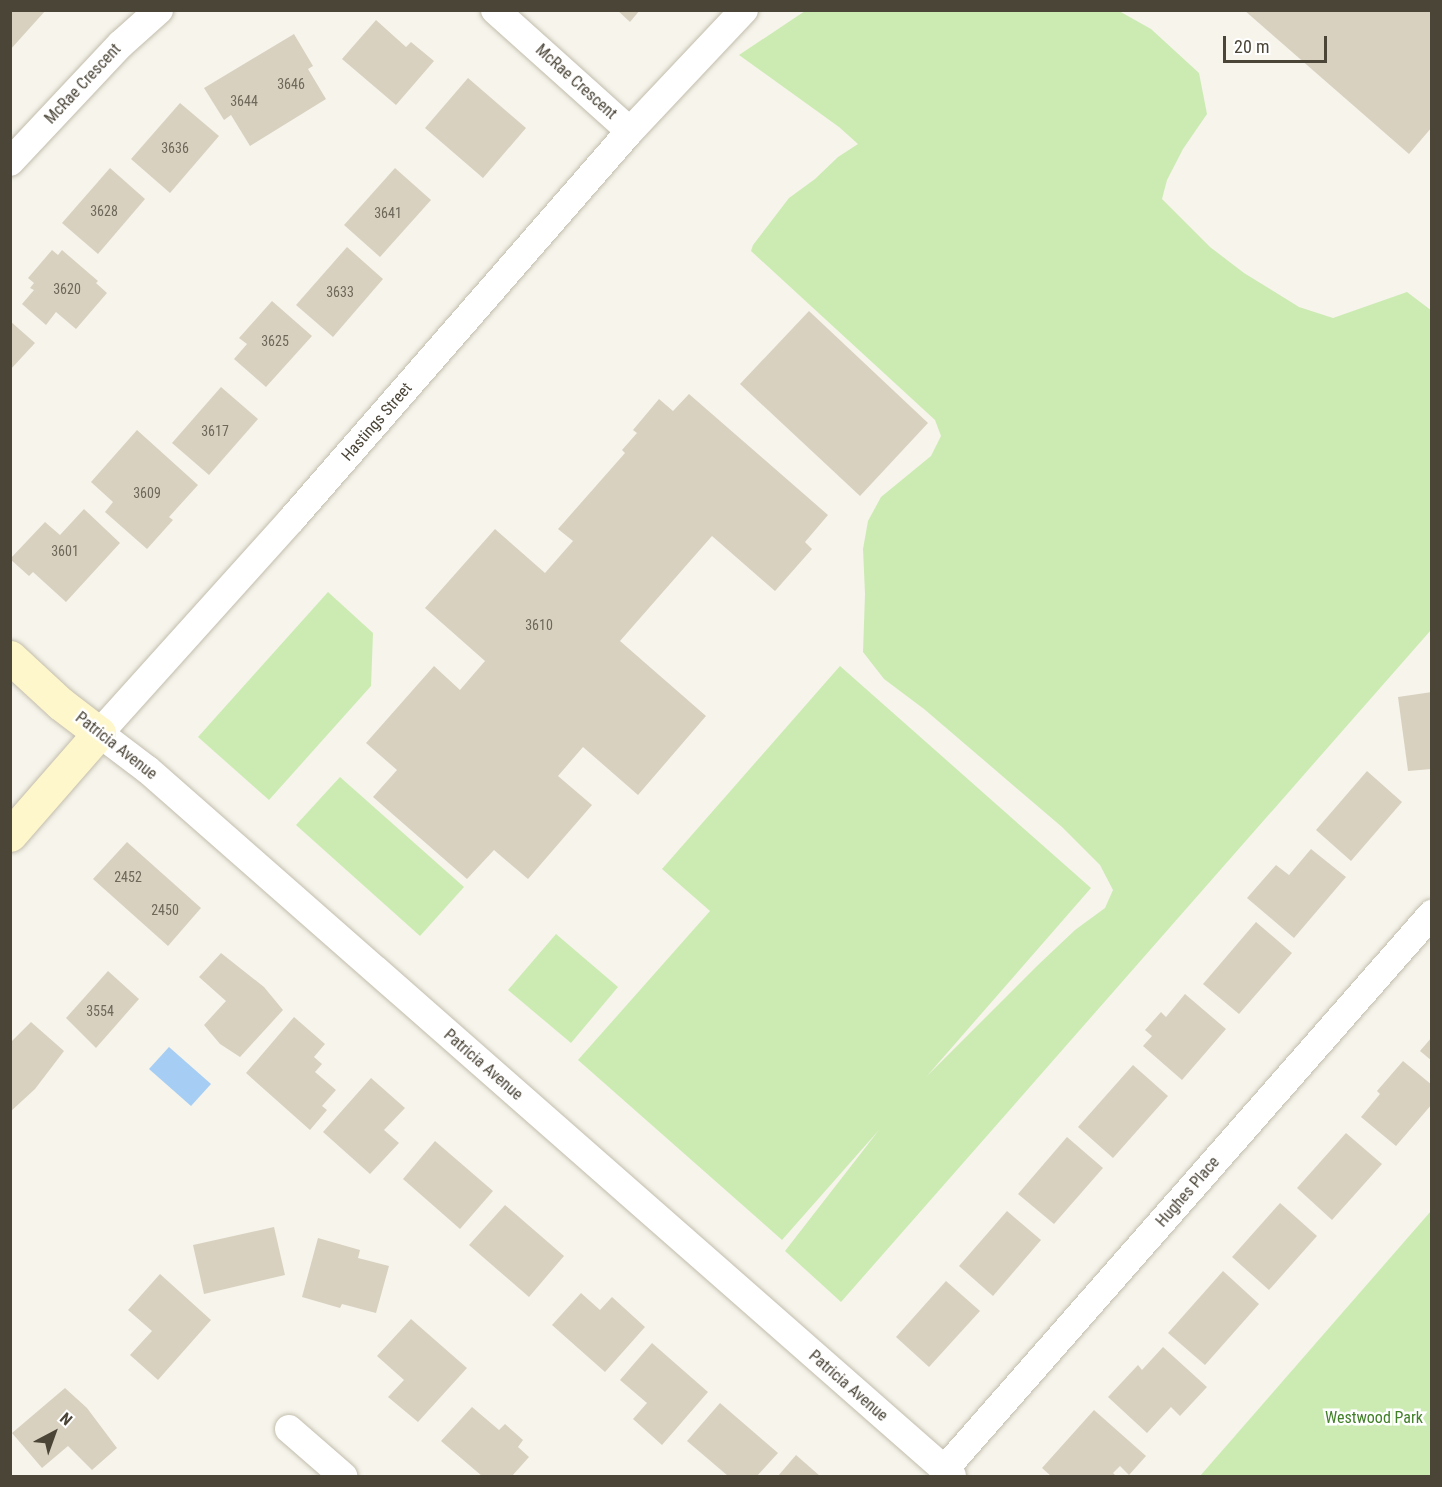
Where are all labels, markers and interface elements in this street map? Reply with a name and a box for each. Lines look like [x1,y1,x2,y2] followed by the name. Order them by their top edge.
[1226,24,1330,62] scale bar
[1234,36,1269,57] text: 20 m
[41,40,125,128] street label: McRae Crescent
[531,40,621,124] street label: McRae Crescent
[277,76,305,92] house number: 3646
[230,93,258,109] house number: 3644
[161,140,189,156] house number: 3636
[90,203,118,219] house number: 3628
[374,205,402,221] house number: 3641
[53,281,81,297] house number: 3620
[326,284,354,300] house number: 3633
[261,333,289,349] house number: 3625
[338,379,416,465] street label: Hastings Street
[201,423,229,439] house number: 3617
[133,485,161,501] house number: 3609
[51,543,79,559] house number: 3601
[525,617,553,633] house number: 3610
[71,708,161,784] street label: Patricia Avenue
[114,869,142,885] house number: 2452
[151,902,179,918] house number: 2450
[86,1003,114,1019] house number: 3554
[440,1026,526,1104] street label: Patricia Avenue
[1152,1153,1224,1231] street label: Hughes Place
[805,1347,891,1425] street label: Patricia Avenue
[24,1403,84,1463] north arrow
[1325,1408,1423,1428] park label: Westwood Park
[56,1409,76,1429] text: N

